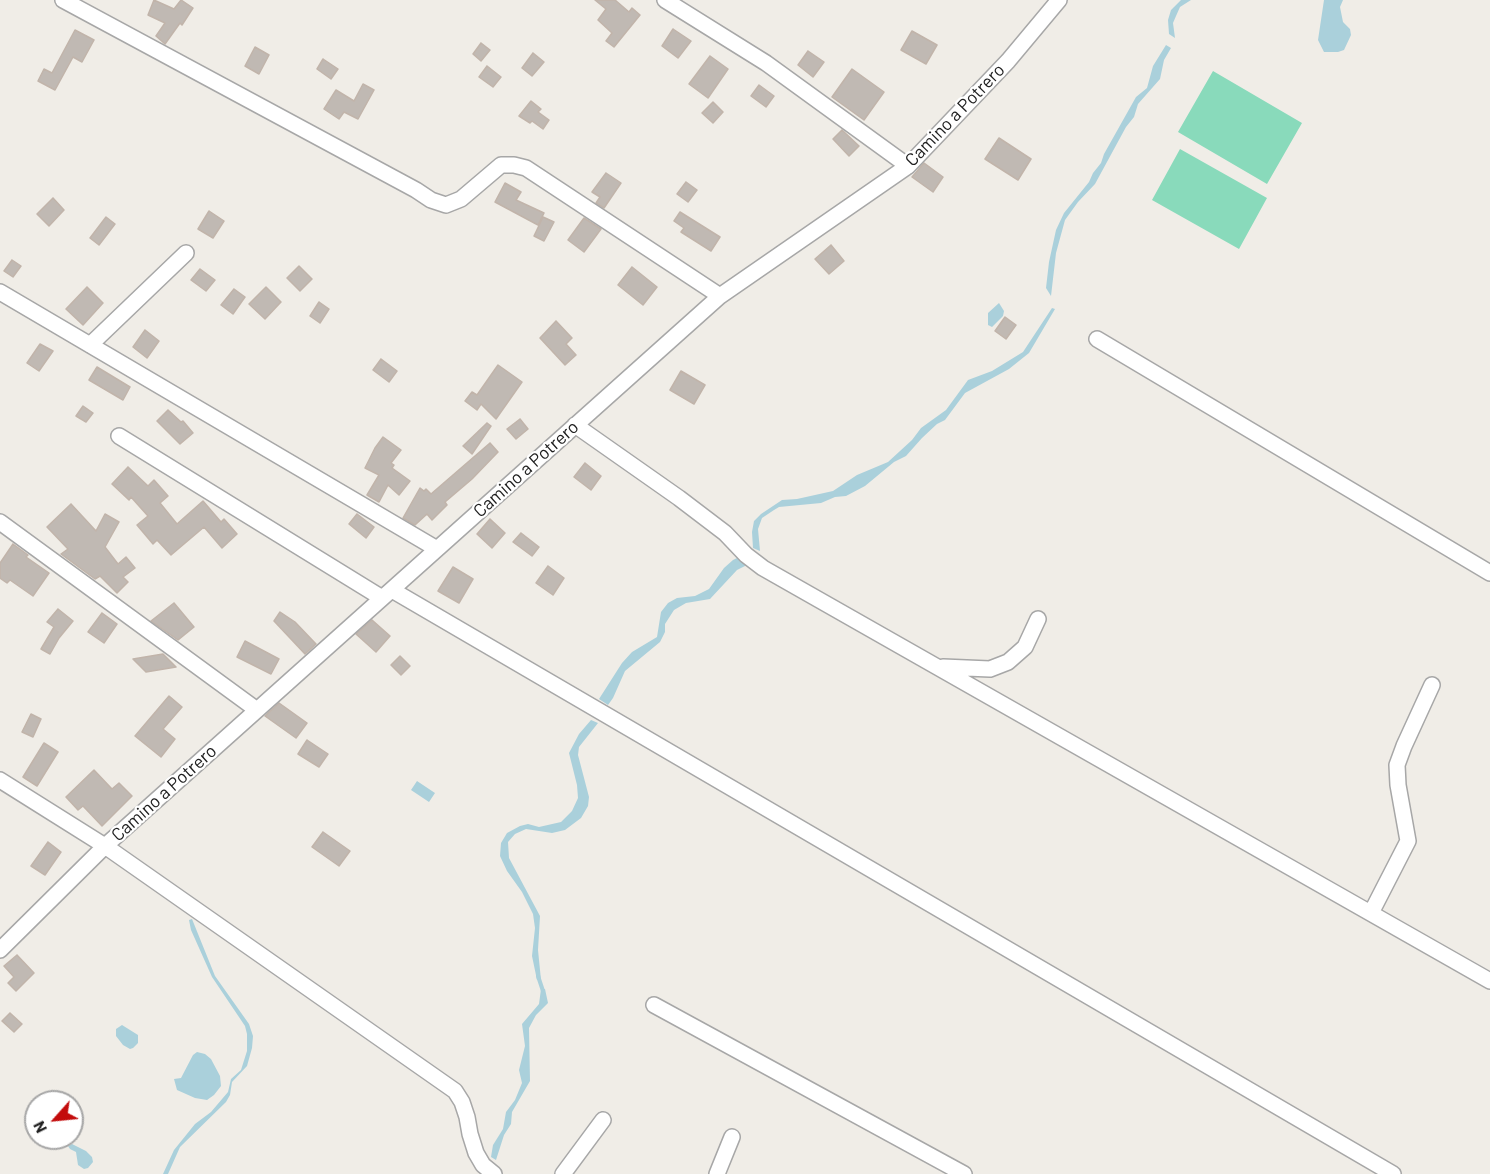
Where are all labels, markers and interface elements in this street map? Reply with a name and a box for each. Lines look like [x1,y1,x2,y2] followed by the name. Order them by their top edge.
[901,59,1009,171] street label: Camino a Potrero
[469,416,583,522] street label: Camino a Potrero
[107,740,221,846] street label: Camino a Potrero
[24,1090,84,1150] north arrow
[28,1118,50,1137] text: N

